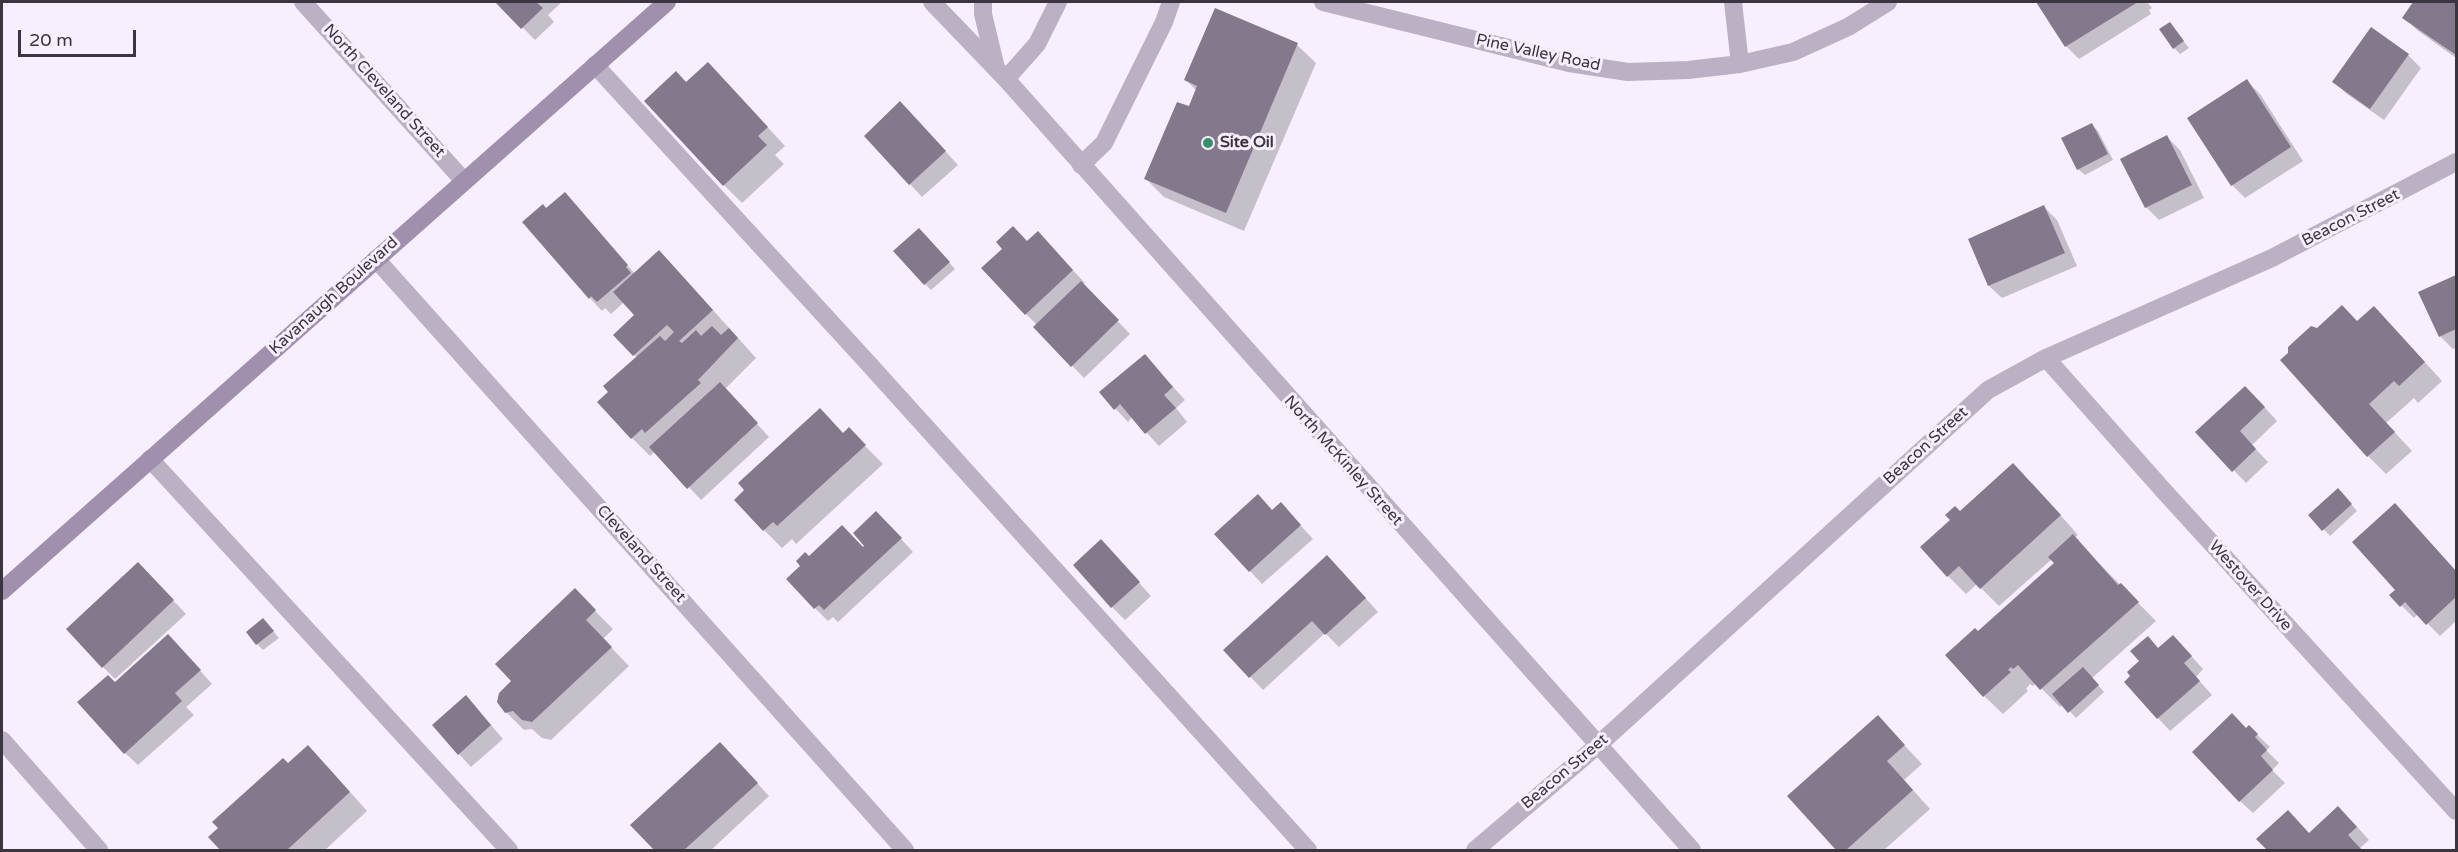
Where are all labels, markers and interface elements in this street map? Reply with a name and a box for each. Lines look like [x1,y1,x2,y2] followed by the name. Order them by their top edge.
[21,18,140,56] scale bar
[319,20,449,162] street label: North Cleveland Street
[29,29,73,51] text: 20 m
[1474,30,1602,76] street label: Pine Valley Road
[1220,133,1274,153] place label: Site Oil
[1201,136,1215,150] marker: Site Oil
[2299,185,2403,251] street label: Beacon Street
[266,233,402,359] street label: Kavanaugh Boulevard
[1280,392,1406,530] street label: North McKinley Street
[1880,403,1972,489] street label: Beacon Street
[592,501,690,607] street label: Cleveland Street
[2204,537,2296,635] street label: Westover Drive
[1518,730,1612,814] street label: Beacon Street

